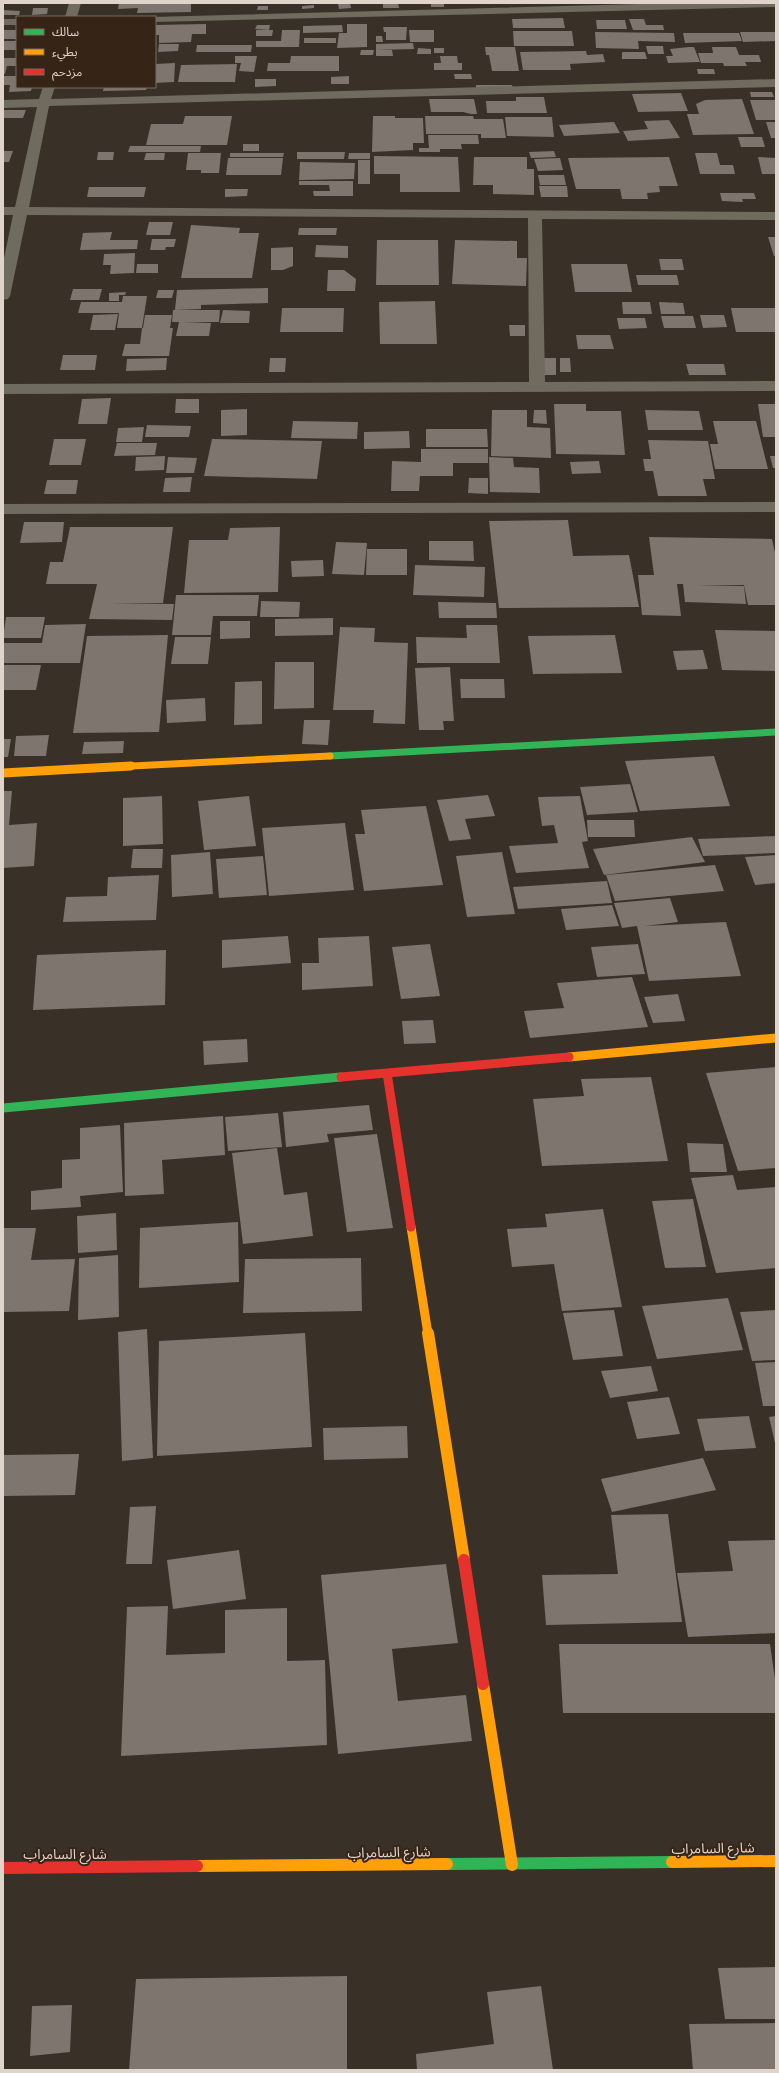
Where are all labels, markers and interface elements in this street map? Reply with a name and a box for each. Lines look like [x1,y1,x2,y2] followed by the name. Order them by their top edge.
[16,16,156,88] legend
[52,25,79,39] text: سالك
[52,45,78,62] text: بطيء
[52,65,82,81] text: مزدحم
[671,1839,755,1860] street label: شارع السامراب
[347,1843,431,1864] street label: شارع السامراب
[23,1846,107,1865] street label: شارع السامراب

